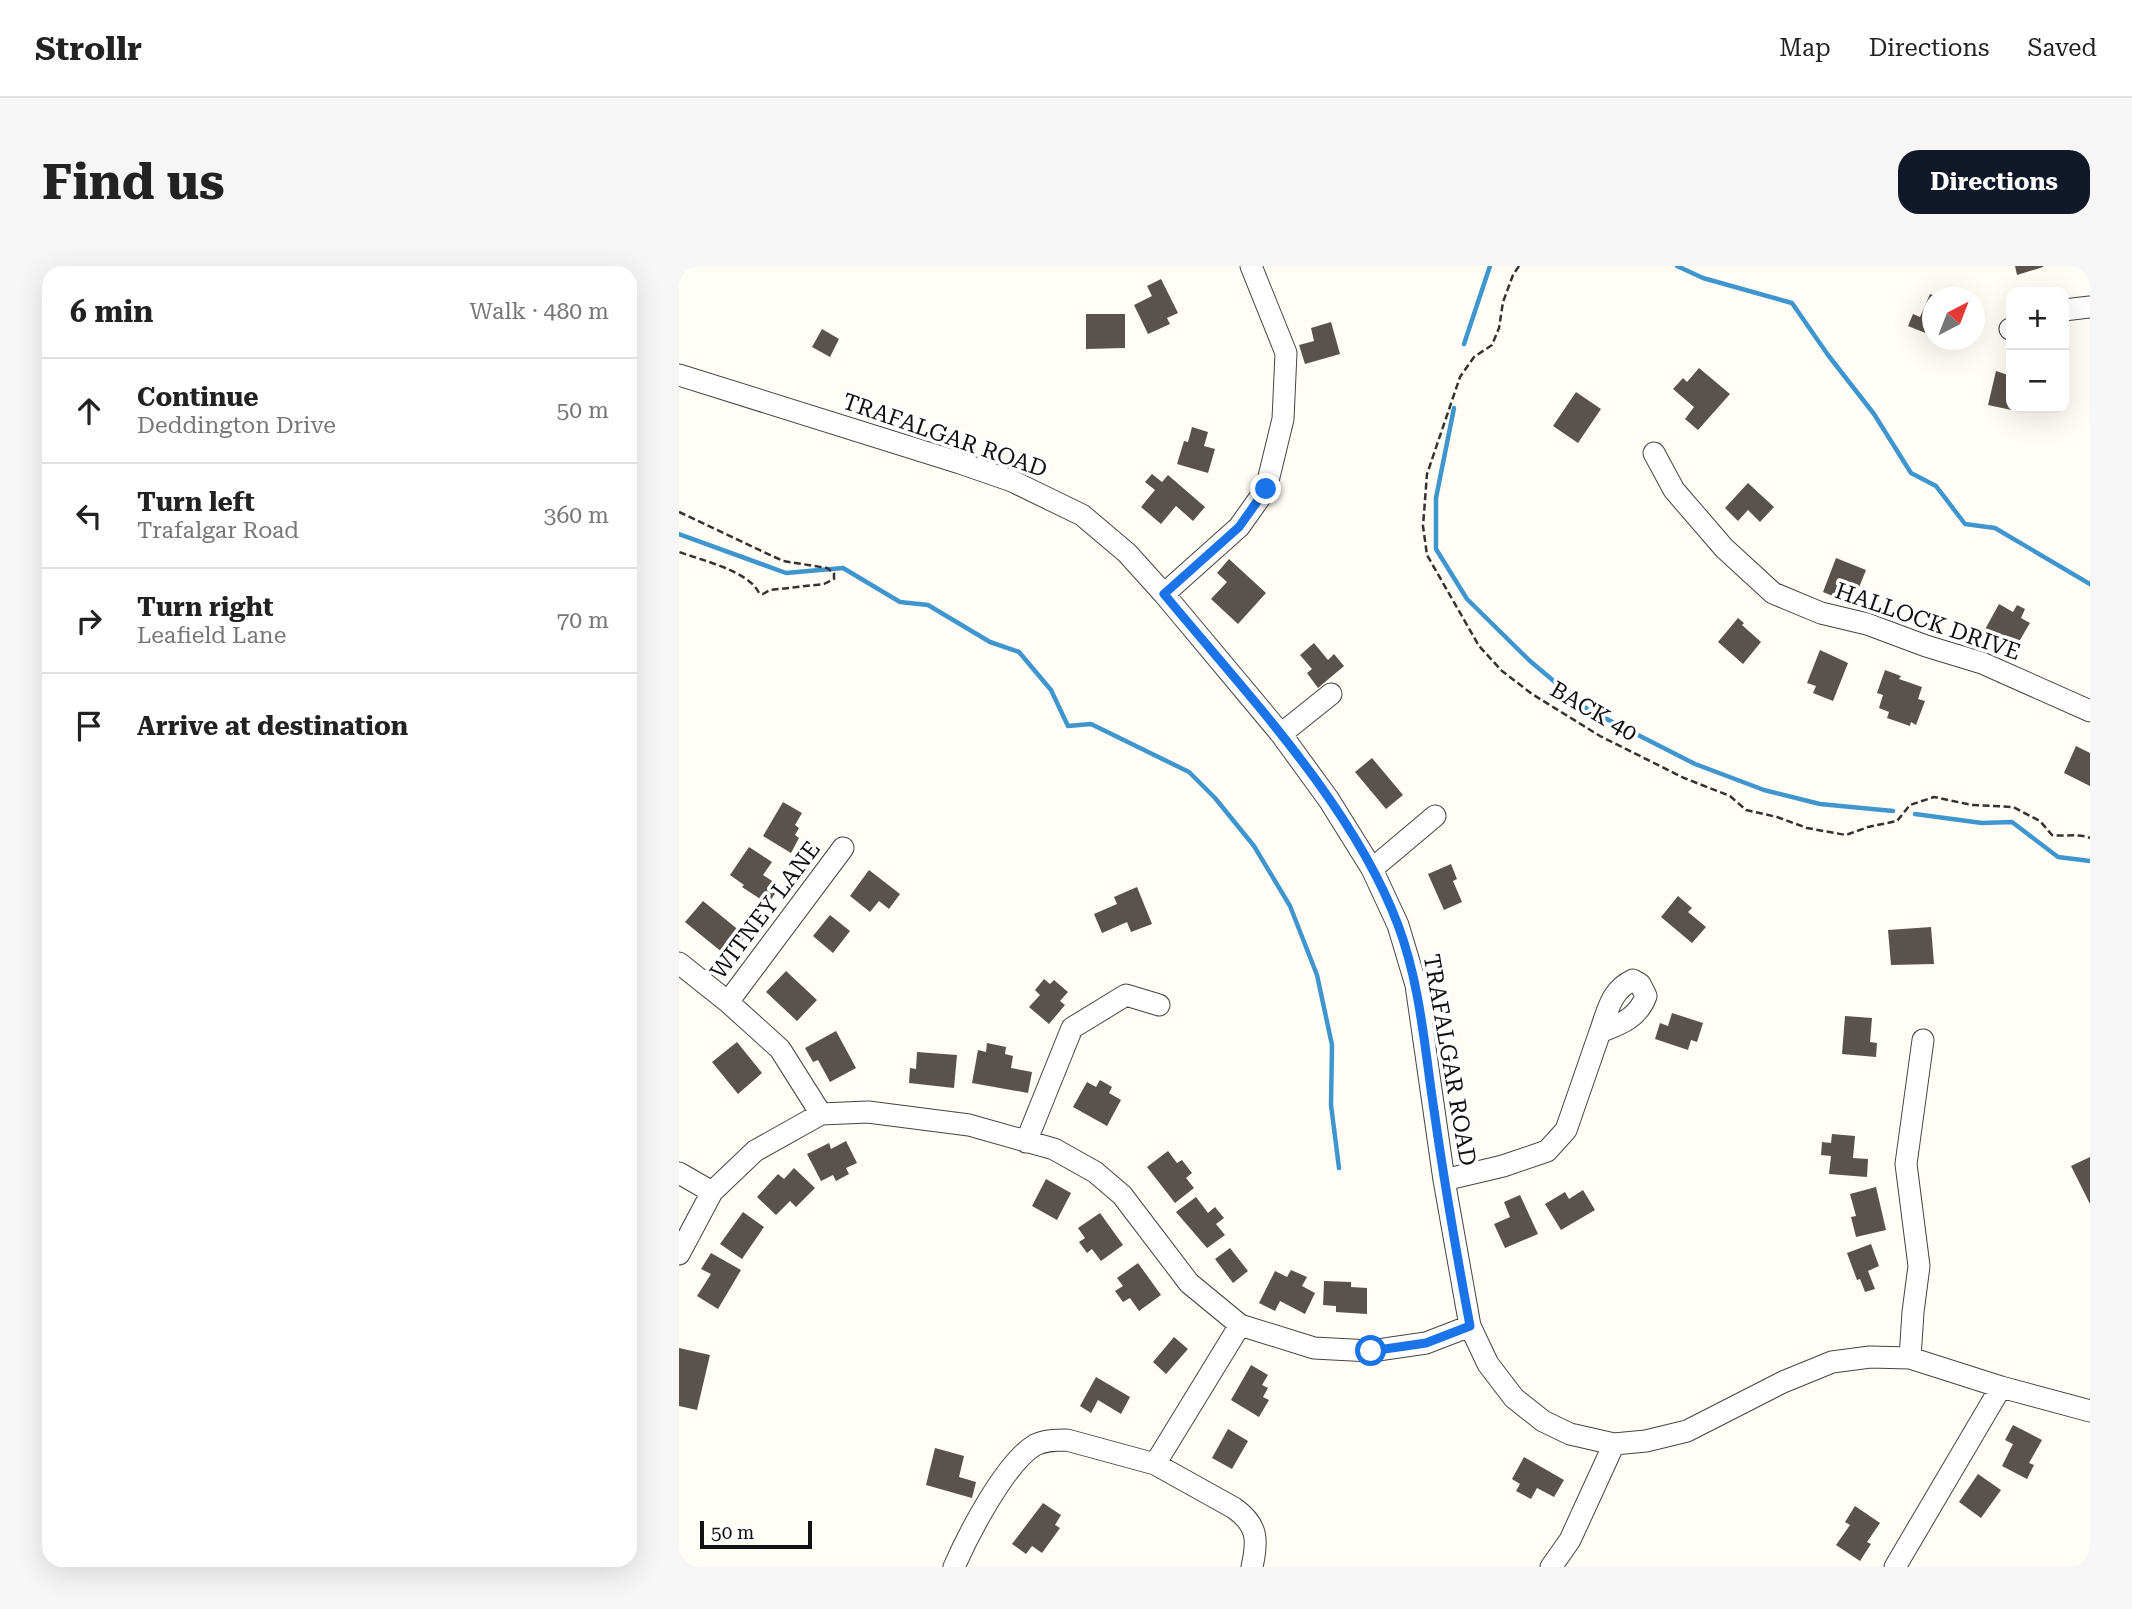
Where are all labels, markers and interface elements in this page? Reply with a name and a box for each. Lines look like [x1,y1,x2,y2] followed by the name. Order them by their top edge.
[35,29,142,68] text: Strollr
[1779,34,1831,62] text: Map
[1869,34,1989,62] text: Directions
[2027,34,2097,62] text: Saved
[1898,150,2090,214] button: Directions
[42,154,225,211] text: Find us
[1922,287,1985,350] north arrow
[2006,287,2069,413] map controls
[2006,287,2069,350] button: +
[70,294,153,329] text: 6 min
[470,298,609,325] text: Walk · 480 m
[2006,350,2069,413] button: −
[137,382,259,412] text: Continue
[839,388,1051,483] street label: TRAFALGAR ROAD
[70,392,108,430] icon: ahead
[556,397,609,424] text: 50 m
[137,412,336,439] text: Deddington Drive
[1250,473,1281,504] route end
[137,487,255,517] text: Turn left
[70,497,108,535] icon: left
[544,502,609,529] text: 360 m
[137,517,299,544] text: Trafalgar Road
[1832,577,2024,666] street label: HALLOCK DRIVE
[137,592,273,622] text: Turn right
[70,602,108,640] icon: right
[556,607,609,634] text: 70 m
[137,622,286,649] text: Leafield Lane
[1546,676,1642,747] street label: BACK 40
[70,707,108,745] icon: arrive
[137,711,408,741] text: Arrive at destination
[705,836,826,984] street label: WITNEY LANE
[1418,952,1481,1168] street label: TRAFALGAR ROAD
[1355,1335,1386,1366] route start
[700,1518,812,1550] scale bar
[711,1521,754,1544] text: 50 m

